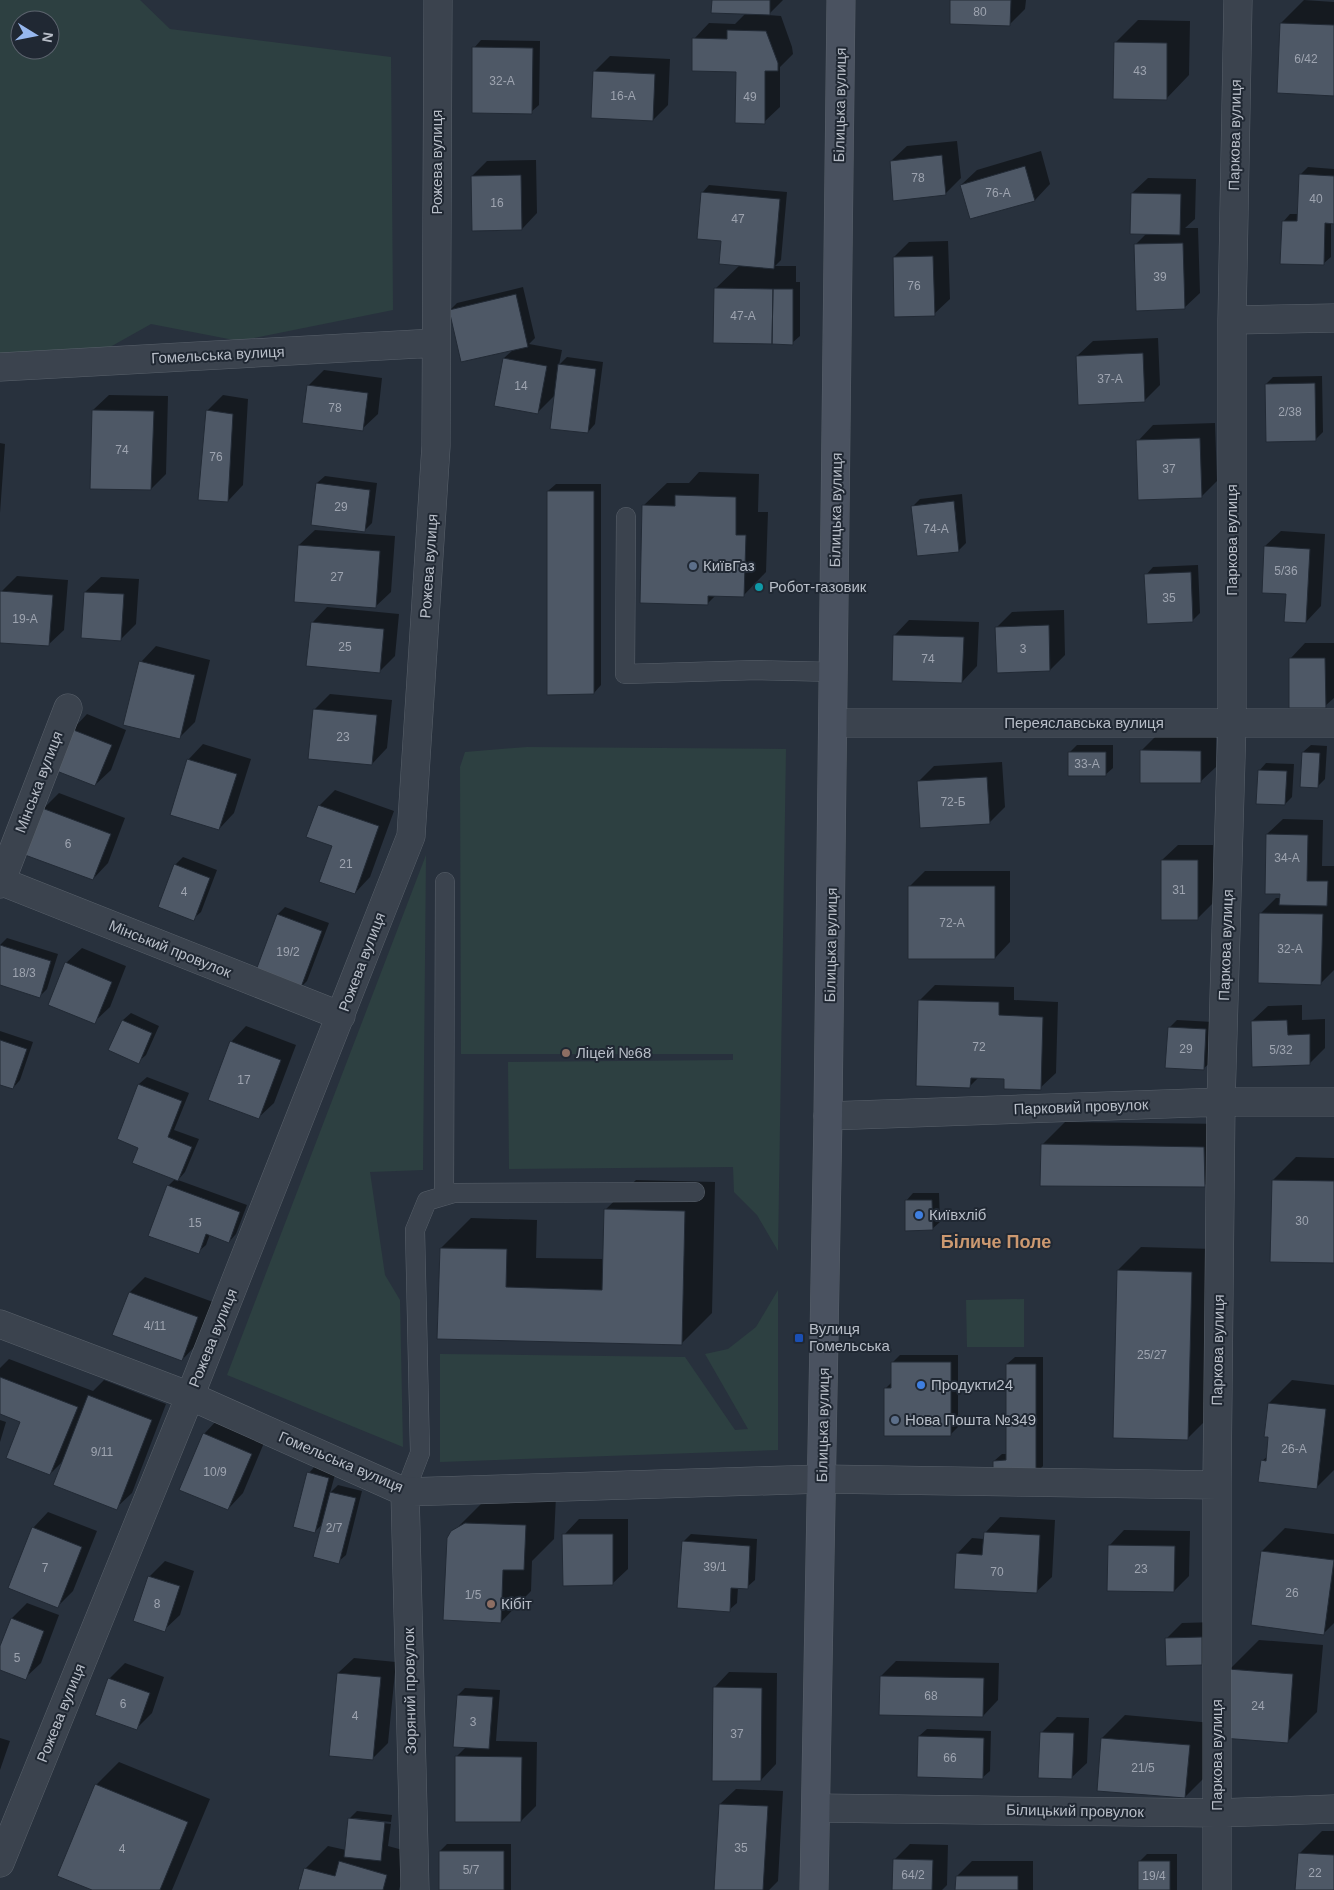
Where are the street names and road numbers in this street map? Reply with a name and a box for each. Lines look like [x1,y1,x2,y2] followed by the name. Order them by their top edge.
[830,47,849,163] street label: Білицька вулиця
[1225,79,1244,191] street label: Паркова вулиця
[428,110,445,214] street label: Рожева вулиця
[151,343,285,366] street label: Гомельська вулиця
[826,452,845,568] street label: Білицька вулиця
[1223,484,1240,596] street label: Паркова вулиця
[416,513,441,619] street label: Рожева вулиця
[1004,714,1164,731] street label: Переяславська вулиця
[11,729,66,835] street label: Мінська вулиця
[821,887,840,1003] street label: Білицька вулиця
[1215,889,1236,1001] street label: Паркова вулиця
[335,910,388,1014] street label: Рожева вулиця
[107,916,234,981] street label: Мінський провулок
[1013,1096,1149,1117] street label: Парковий провулок
[185,1286,240,1390] street label: Рожева вулиця
[1208,1294,1227,1406] street label: Паркова вулиця
[813,1367,832,1483] street label: Білицька вулиця
[276,1428,406,1495] street label: Гомельська вулиця
[400,1627,419,1754] street label: Зоряний провулок
[33,1661,88,1765] street label: Рожева вулиця
[1208,1699,1225,1811] street label: Паркова вулиця
[1006,1801,1144,1820] street label: Білицький провулок

